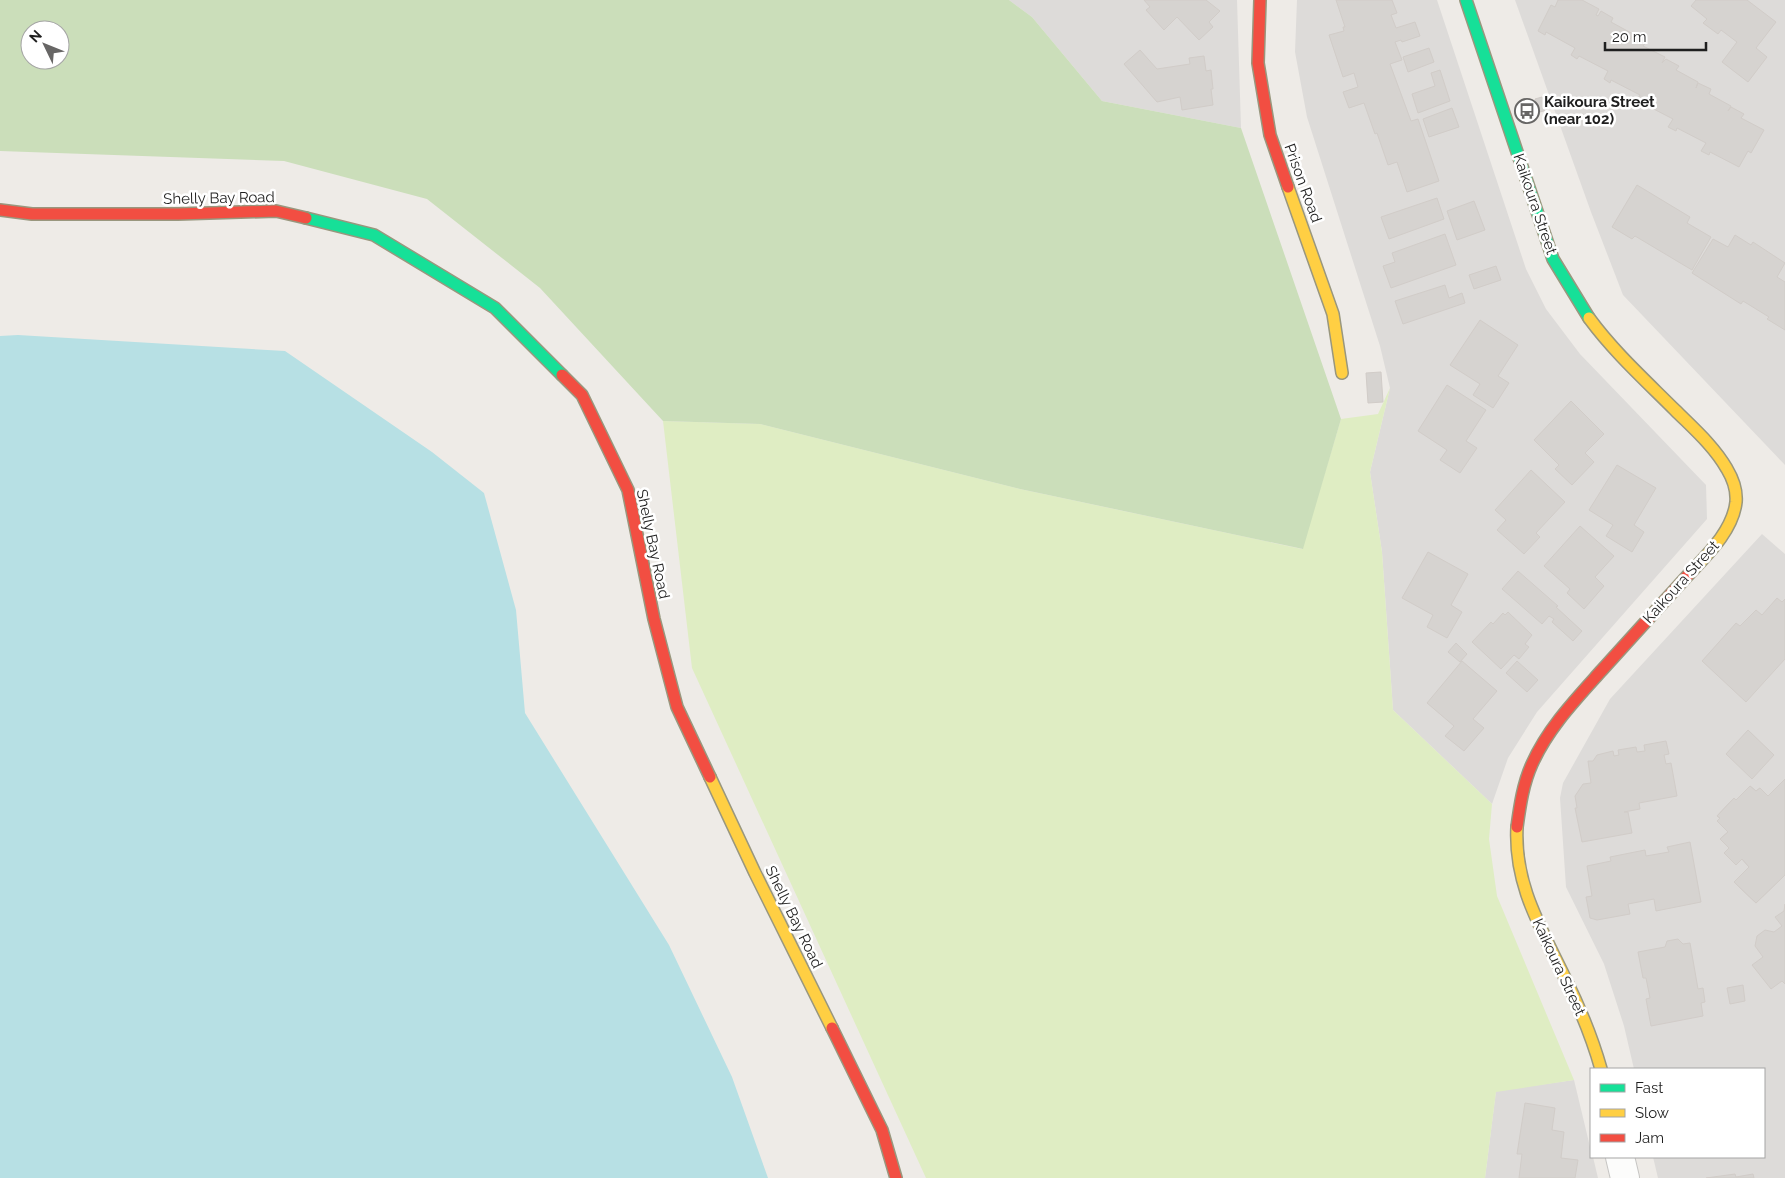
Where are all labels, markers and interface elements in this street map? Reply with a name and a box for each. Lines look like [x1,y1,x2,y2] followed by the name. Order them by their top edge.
[20,20,70,70] north arrow
[1605,20,1706,52] scale bar
[26,27,45,45] text: N
[1612,28,1647,46] text: 20 m
[1544,93,1655,128] place label: Kaikoura Street (near 102)
[1514,98,1540,124] bus stop icon: Kaikoura Street (near 102)
[1280,141,1326,225] street label: Prison Road
[1509,151,1561,257] street label: Kaikoura Street
[163,188,275,208] street label: Shelly Bay Road
[633,488,673,600] street label: Shelly Bay Road
[1639,537,1723,627] street label: Kaikoura Street
[761,863,827,971] street label: Shelly Bay Road
[1529,915,1589,1019] street label: Kaikoura Street
[1590,1068,1765,1158] legend
[1635,1079,1663,1097] text: Fast
[1635,1104,1669,1122] text: Slow
[1635,1129,1664,1147] text: Jam

